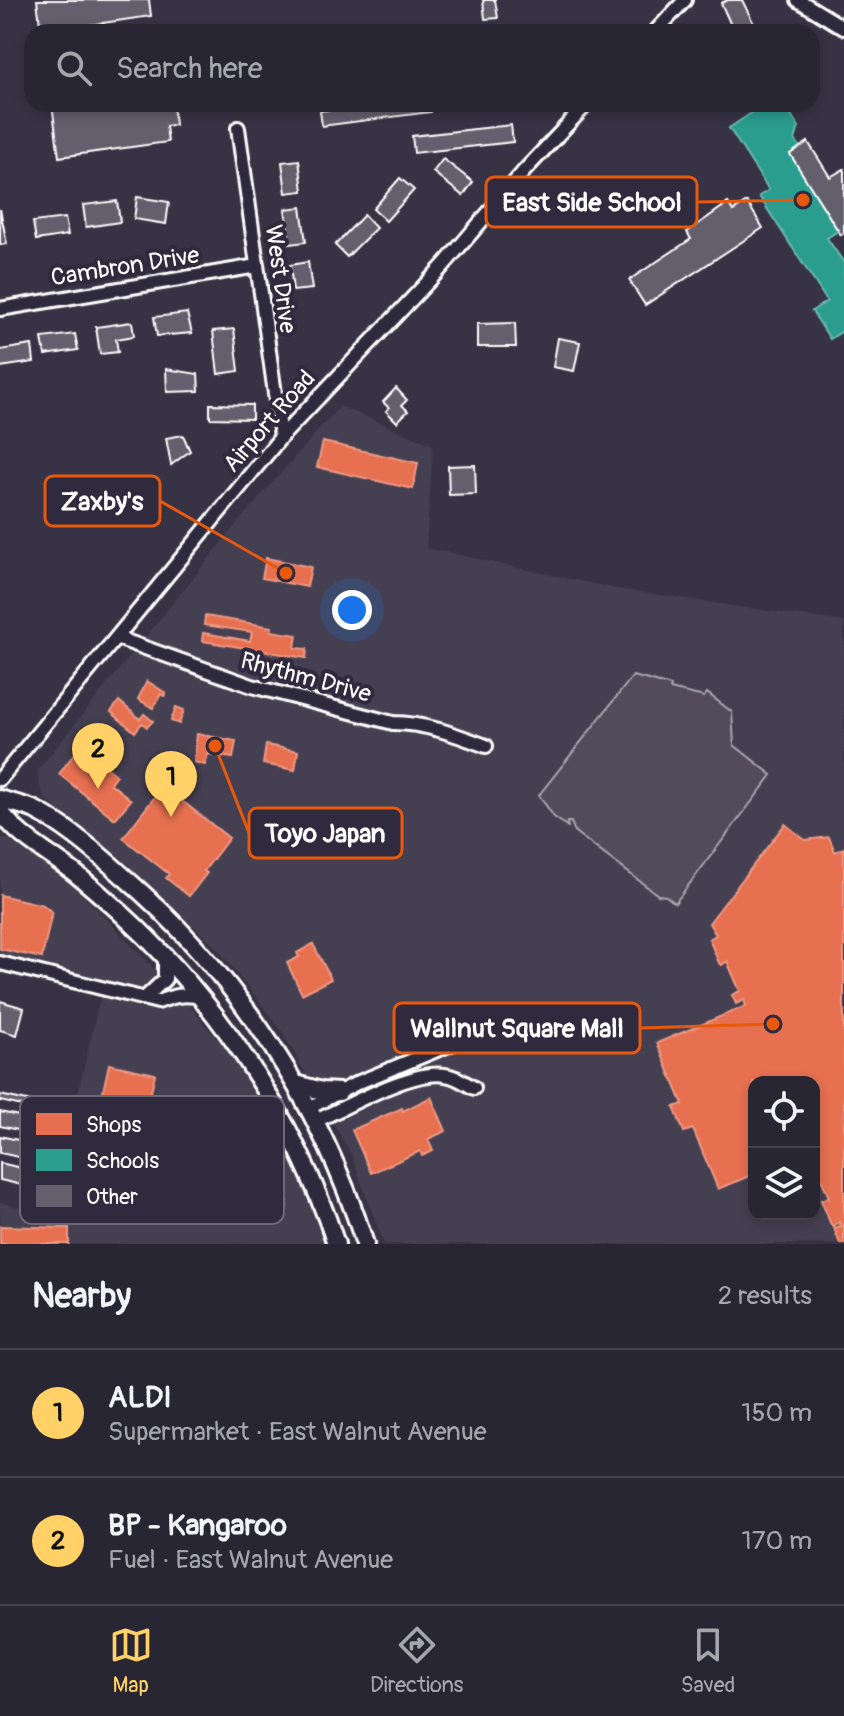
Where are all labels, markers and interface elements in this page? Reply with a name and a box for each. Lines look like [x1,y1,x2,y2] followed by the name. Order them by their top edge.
[24,24,820,112] search box
[52,46,96,90] icon: search
[116,50,263,87] text: Search here
[486,177,697,227] callout: East Side School
[502,187,682,219] text: East Side School
[259,223,302,335] street label: West Drive
[49,240,201,293] street label: Cambron Drive
[217,364,322,478] street label: Airport Road
[45,476,160,526] callout: Zaxby's
[61,486,144,518] text: Zaxby's
[332,590,372,630] your location
[237,646,375,709] street label: Rhythm Drive
[72,723,124,789] pin: 2
[145,751,197,817] pin: 1
[249,808,402,858] callout: Toyo Japan
[264,818,386,850] text: Toyo Japan
[394,1003,640,1053] callout: Wallnut Square Mall
[410,1013,624,1045] text: Wallnut Square Mall
[748,1076,820,1220] map controls
[748,1076,820,1148] button: locate
[20,1096,284,1224] legend
[86,1111,142,1139] text: Shops
[86,1147,159,1175] text: Schools
[748,1148,820,1220] button: layers
[86,1183,138,1211] text: Other
[32,1275,131,1318] text: Nearby
[718,1280,812,1312] text: 2 results
[108,1379,172,1416] text: ALDI
[53,1397,63,1429] text: 1
[741,1397,812,1429] text: 150 m
[108,1416,487,1448] text: Supermarket · East Walnut Avenue
[108,1507,287,1544] text: BP - Kangaroo
[51,1525,65,1557] text: 2
[742,1525,812,1557] text: 170 m
[108,1544,393,1576] text: Fuel · East Walnut Avenue
[109,1623,153,1699] tab: Map
[370,1623,463,1699] tab: Directions
[681,1623,735,1699] tab: Saved

